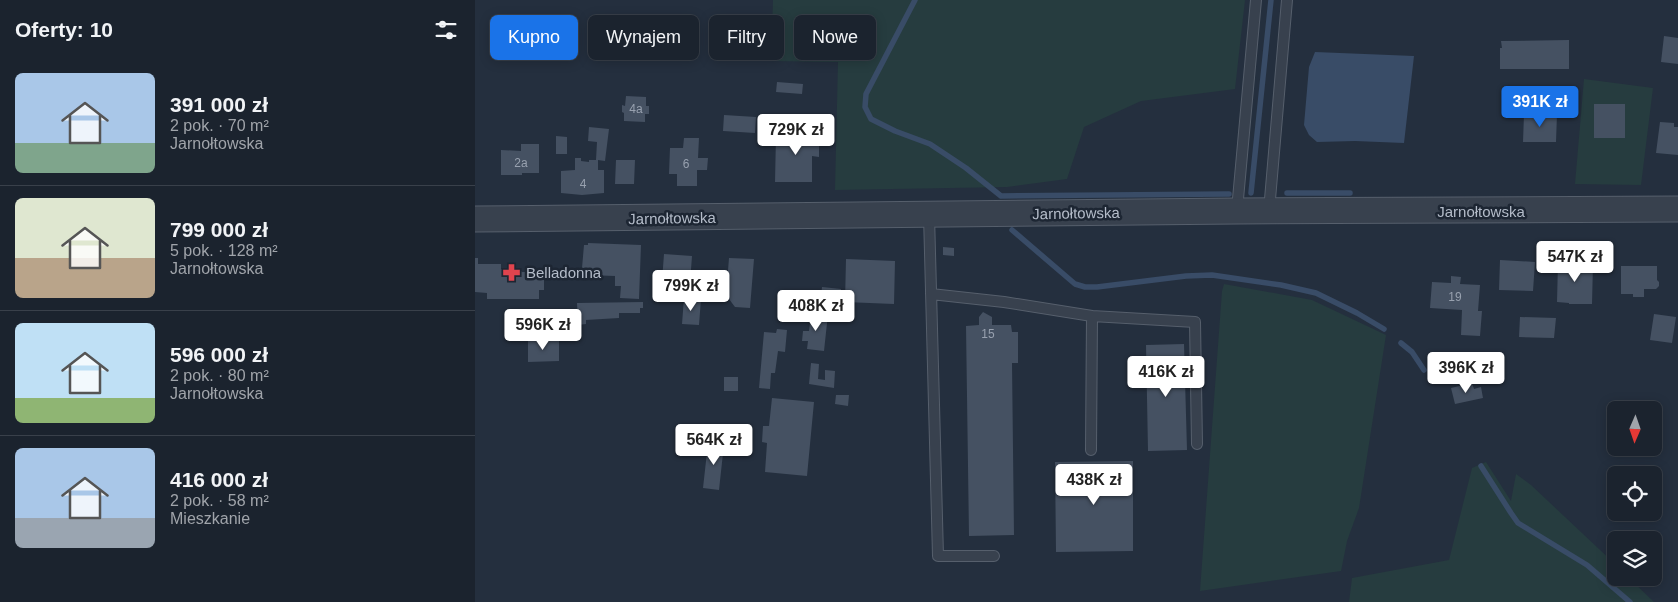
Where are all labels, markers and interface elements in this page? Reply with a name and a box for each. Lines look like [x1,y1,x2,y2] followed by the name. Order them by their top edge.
[490,15,578,60] chip: Kupno
[588,15,699,60] chip: Wynajem
[709,15,784,60] chip: Filtry
[794,15,876,60] chip: Nowe
[432,16,460,44] icon: filters
[15,18,113,41] text: Oferty: 10
[1494,86,1586,128] pin: 391K zł
[55,93,115,153] icon: home
[170,93,268,116] text: 391 000 zł
[1512,93,1568,110] text: 391K zł
[629,102,643,116] house number: 4a
[750,114,842,156] pin: 729K zł
[170,117,269,134] text: 2 pok. · 70 m²
[768,121,824,138] text: 729K zł
[170,135,263,152] text: Jarnołtowska
[514,156,528,170] house number: 2a
[683,157,690,171] house number: 6
[580,177,587,191] house number: 4
[1437,203,1525,220] street label: Jarnołtowska
[1032,204,1121,222] street label: Jarnołtowska
[628,209,717,227] street label: Jarnołtowska
[55,218,115,278] icon: home
[170,218,268,241] text: 799 000 zł
[1529,240,1621,283] pin: 547K zł
[170,242,278,259] text: 5 pok. · 128 m²
[1547,248,1603,265] text: 547K zł
[170,260,263,277] text: Jarnołtowska
[502,262,522,282] pharmacy icon: Belladonna
[526,264,602,281] place label: Belladonna
[645,270,737,312] pin: 799K zł
[663,277,719,294] text: 799K zł
[770,290,862,332] pin: 408K zł
[1448,290,1462,304] house number: 19
[788,297,844,314] text: 408K zł
[497,308,589,351] pin: 596K zł
[515,316,571,333] text: 596K zł
[981,327,995,341] house number: 15
[55,343,115,403] icon: home
[170,343,268,366] text: 596 000 zł
[1420,352,1512,394] pin: 396K zł
[1120,356,1212,398] pin: 416K zł
[1438,359,1494,376] text: 396K zł
[1138,363,1194,380] text: 416K zł
[170,367,269,384] text: 2 pok. · 80 m²
[170,385,263,402] text: Jarnołtowska
[1607,401,1663,456] north arrow
[1607,401,1662,586] map controls
[668,424,760,466] pin: 564K zł
[686,431,742,448] text: 564K zł
[1048,464,1140,506] pin: 438K zł
[1607,466,1662,521] button: locate
[55,468,115,528] icon: home
[170,468,268,491] text: 416 000 zł
[1066,471,1122,488] text: 438K zł
[170,492,269,509] text: 2 pok. · 58 m²
[170,510,250,527] text: Mieszkanie
[1607,531,1662,586] button: layers

